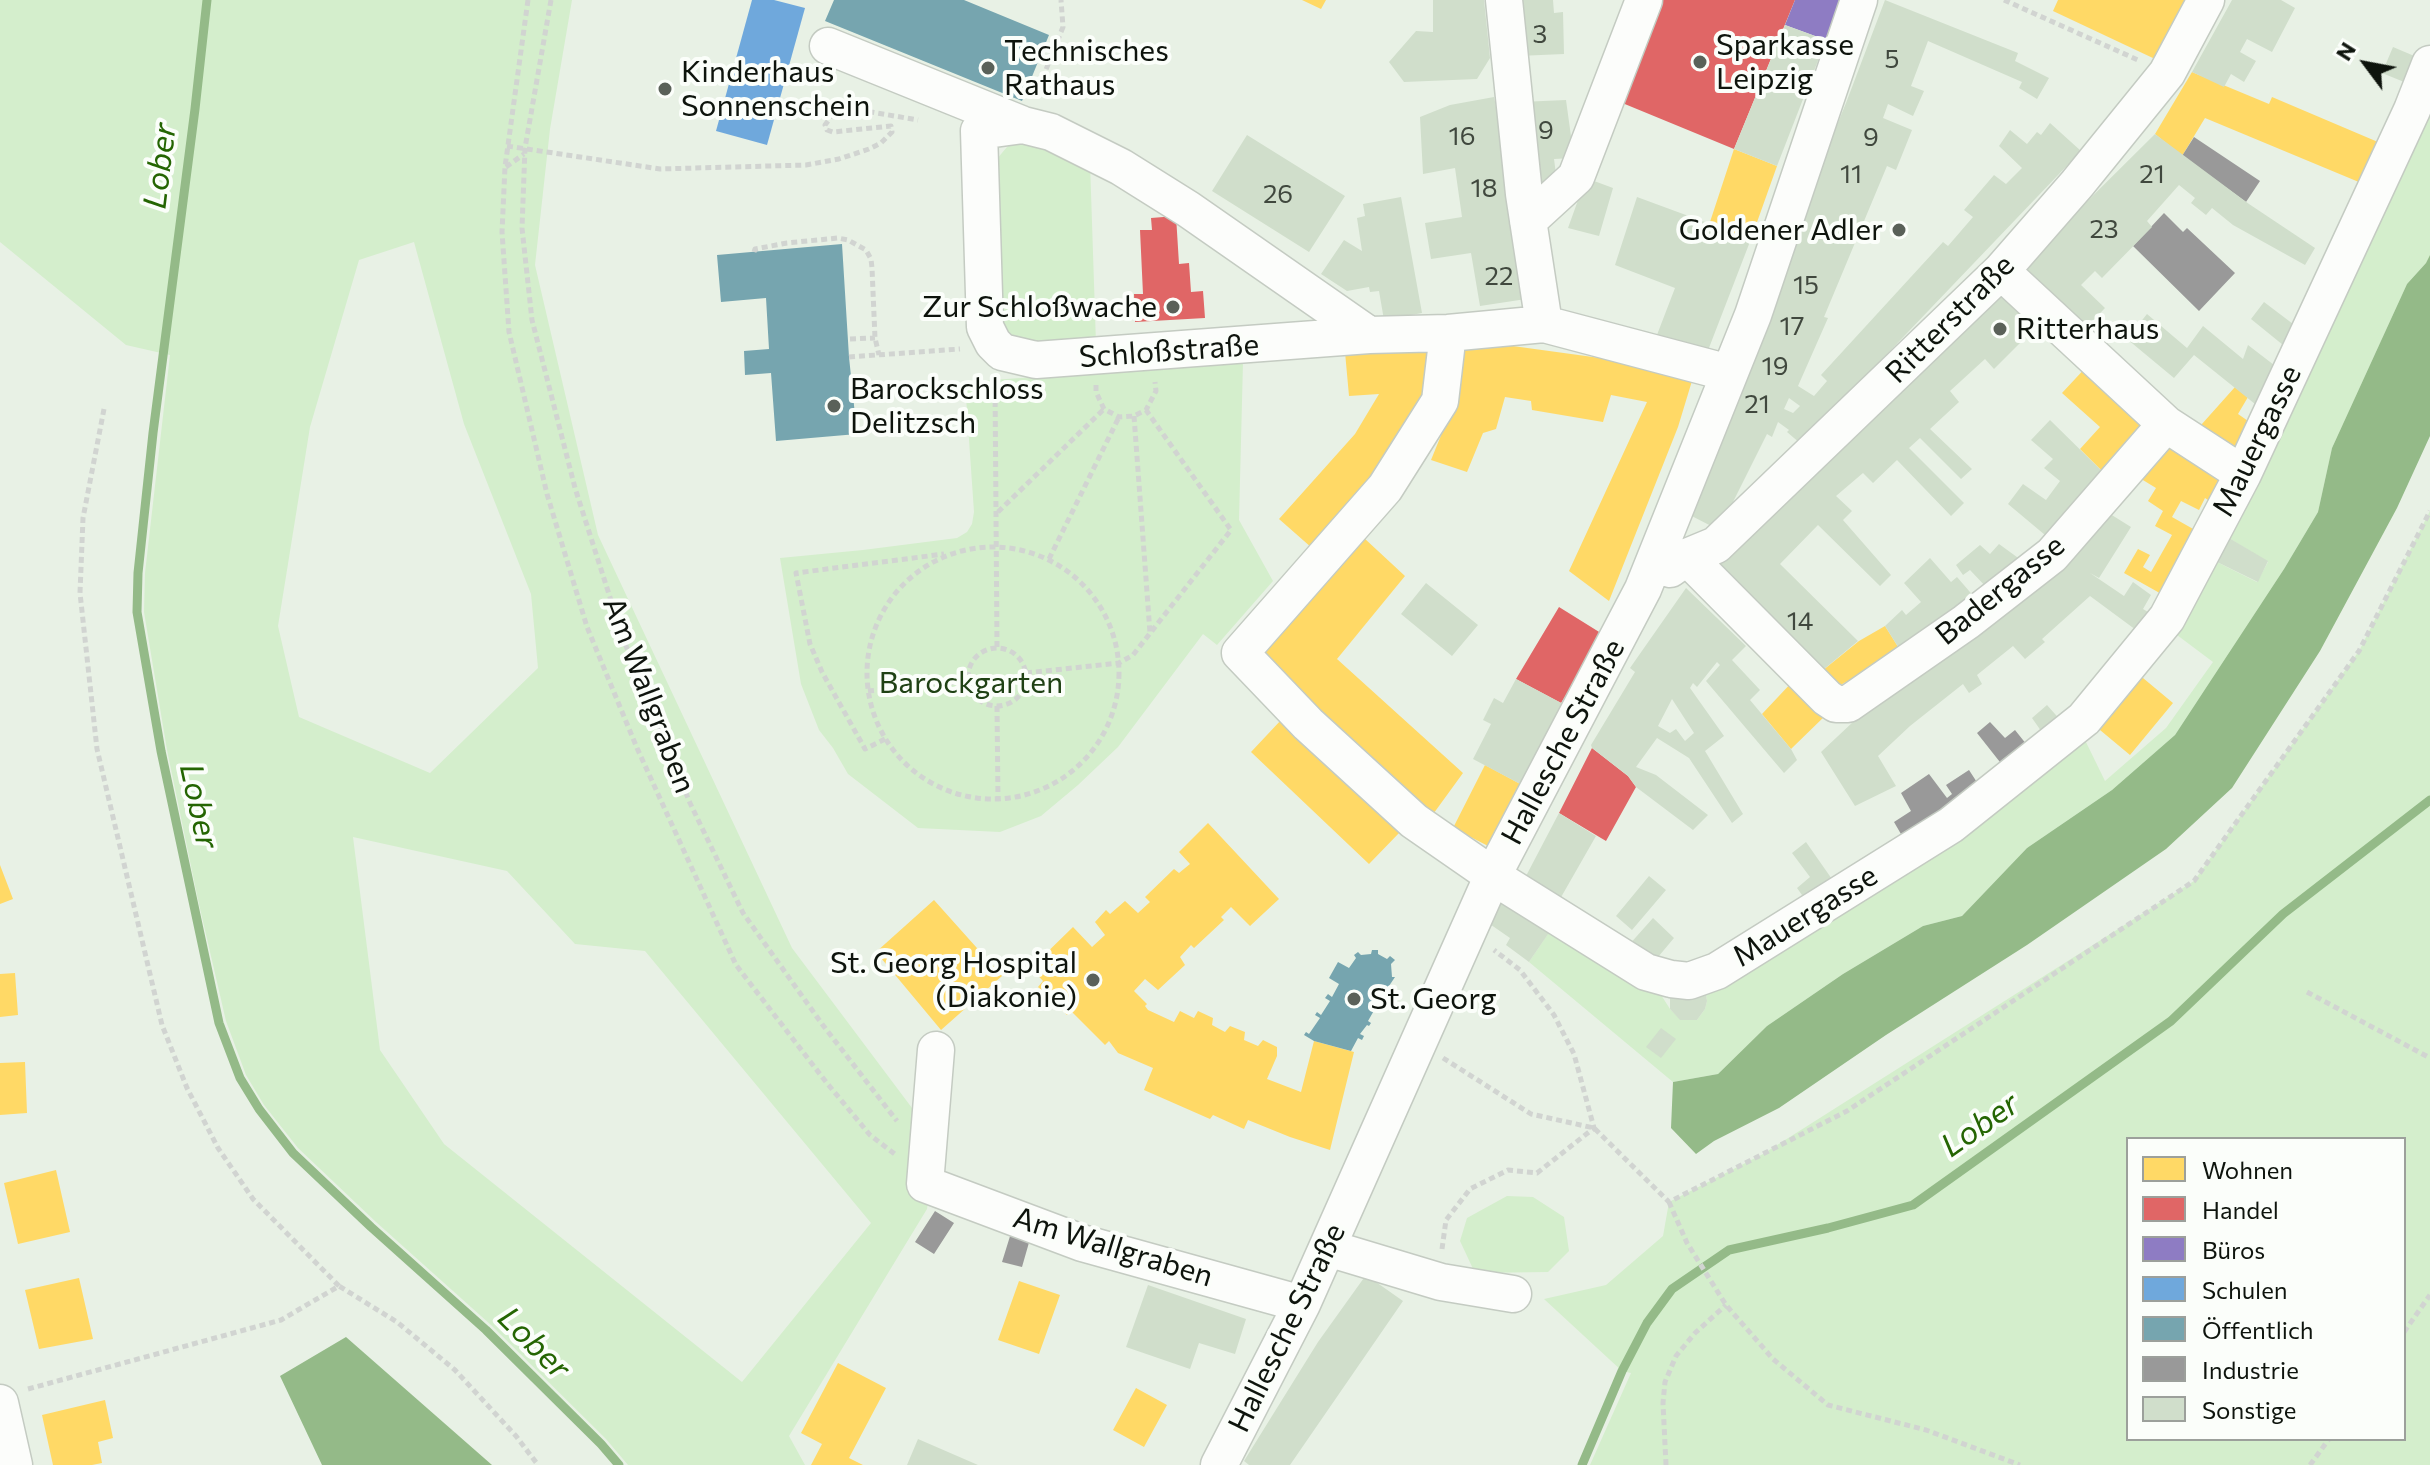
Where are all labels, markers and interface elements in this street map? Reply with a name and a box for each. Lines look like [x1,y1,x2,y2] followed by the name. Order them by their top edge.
[1533,18,1547,50] house number: 3
[2326,24,2406,104] north arrow
[1716,27,1854,98] place label: Sparkasse Leipzig
[1004,33,1169,104] place label: Technisches Rathaus
[2329,37,2361,65] text: N
[1885,43,1899,75] house number: 5
[1691,53,1709,71] marker: Sparkasse Leipzig
[681,54,870,124] place label: Kinderhaus Sonnenschein
[979,59,997,77] marker: Technisches Rathaus
[656,80,674,98] marker: Kinderhaus Sonnenschein
[1538,114,1554,146] house number: 9
[1449,120,1475,152] house number: 16
[136,121,184,211] water label: Lober
[1863,121,1879,153] house number: 9
[1840,158,1862,190] house number: 11
[2139,158,2165,190] house number: 21
[1471,172,1497,204] house number: 18
[1263,178,1293,210] house number: 26
[1679,212,1883,248] place label: Goldener Adler
[2089,213,2119,245] house number: 23
[1890,221,1908,239] marker: Goldener Adler
[1878,247,2022,391] street label: Ritterstraße
[1485,260,1513,292] house number: 22
[1793,269,1819,301] house number: 15
[922,289,1157,325] place label: Zur Schloßwache
[1164,298,1182,316] marker: Zur Schloßwache
[1780,310,1804,342] house number: 17
[2016,311,2159,347] place label: Ritterhaus
[1991,320,2009,338] marker: Ritterhaus
[1078,327,1260,375] street label: Schloßstraße
[1762,350,1788,382] house number: 19
[2205,360,2309,522] street label: Mauergasse
[850,371,1044,442] place label: Barockschloss Delitzsch
[1744,388,1770,420] house number: 21
[825,397,843,415] marker: Barockschloss Delitzsch
[1928,527,2072,653] street label: Badergasse
[595,592,703,798] street label: Am Wallgraben
[1787,605,1813,637] house number: 14
[1494,633,1632,851] street label: Hallesche Straße
[879,665,1063,701] park label: Barockgarten
[171,760,227,852] water label: Lober
[1726,857,1884,975] street label: Mauergasse
[830,945,1077,1016] place label: St. Georg Hospital (Diakonie)
[1084,971,1102,989] marker: St. Georg Hospital (Diakonie)
[1370,981,1496,1017] place label: St. Georg
[1345,990,1363,1008] marker: St. Georg
[1934,1085,2026,1165] water label: Lober
[2126,1137,2406,1441] legend
[2202,1155,2293,1184] text: Wohnen
[2202,1195,2279,1224] text: Handel
[1009,1200,1217,1294] street label: Am Wallgraben
[1221,1218,1353,1438] street label: Hallesche Straße
[2202,1235,2265,1264] text: Büros
[2202,1275,2288,1304] text: Schulen
[490,1299,578,1387] water label: Lober
[2202,1315,2314,1344] text: Öffentlich
[2202,1355,2299,1384] text: Industrie
[2202,1395,2296,1424] text: Sonstige

